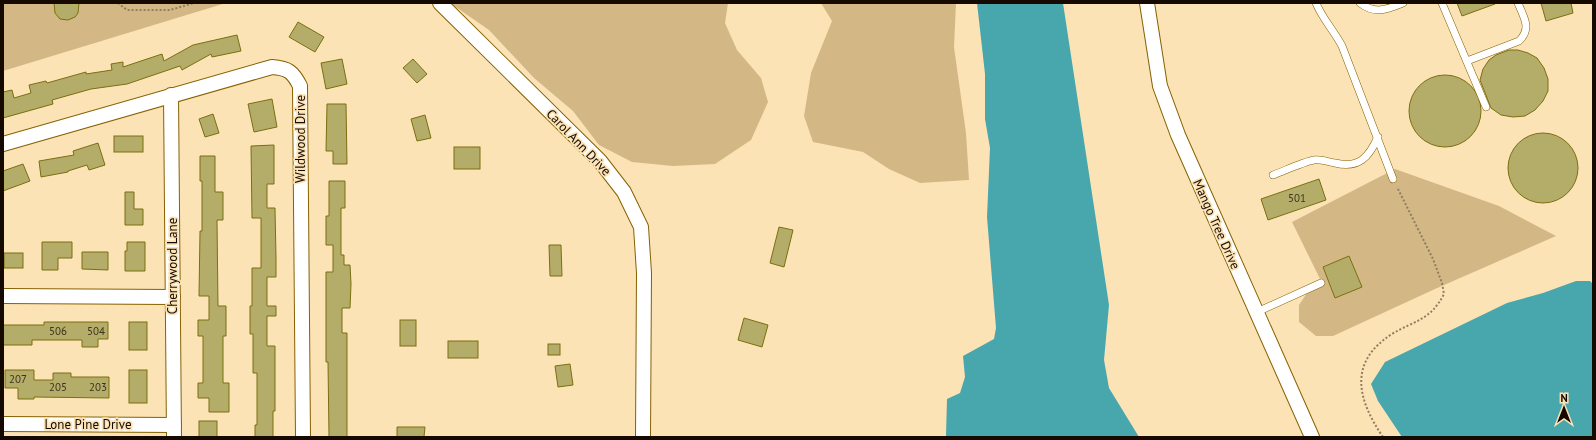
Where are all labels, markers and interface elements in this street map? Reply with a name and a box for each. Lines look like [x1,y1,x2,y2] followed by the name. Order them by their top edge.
[292,95,309,183] street label: Wildwood Drive
[543,105,615,179] street label: Carol Ann Drive
[1189,177,1244,272] street label: Mango Tree Drive
[1288,191,1306,205] house number: 501
[164,218,181,314] street label: Cherrywood Lane
[49,324,67,338] house number: 506
[87,324,105,338] house number: 504
[9,372,27,386] house number: 207
[49,380,67,394] house number: 205
[89,380,107,394] house number: 203
[1544,388,1584,428] north arrow
[1560,391,1568,405] text: N
[44,416,132,433] street label: Lone Pine Drive

